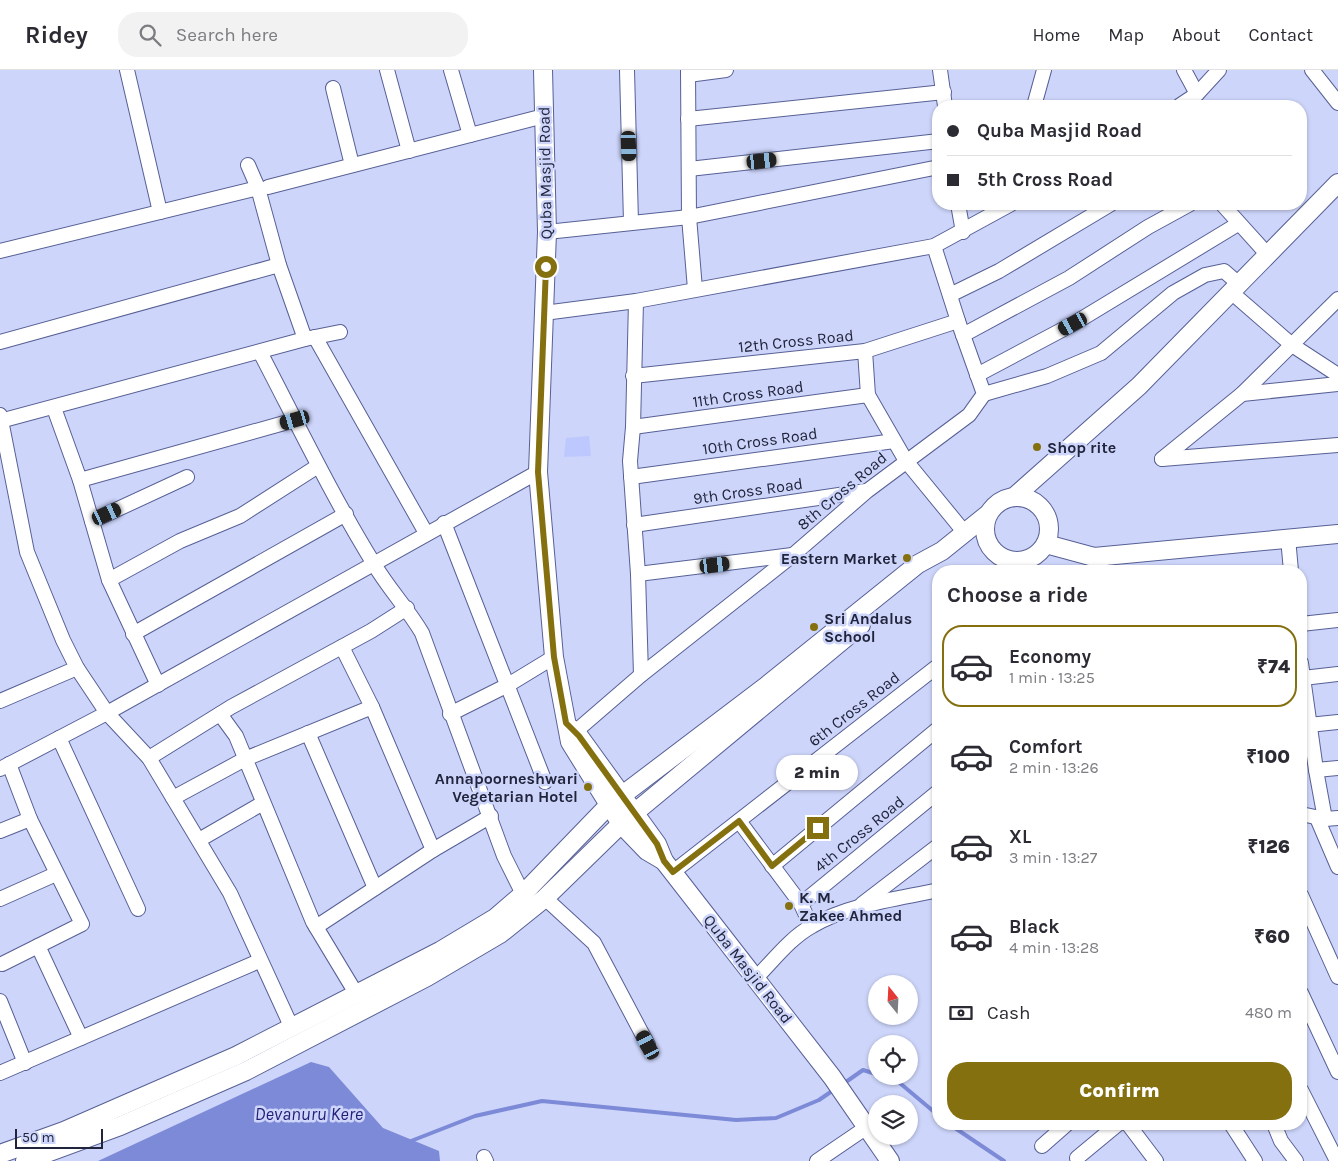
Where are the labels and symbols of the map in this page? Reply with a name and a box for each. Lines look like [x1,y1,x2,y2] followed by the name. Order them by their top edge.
[534,106,556,240] street label: Quba Masjid Road
[620,131,637,161] car
[746,152,777,170] car
[535,256,557,278] route start
[1056,310,1089,338] car
[737,325,855,357] street label: 12th Cross Road
[691,377,805,411] street label: 11th Cross Road
[278,409,311,431] car
[701,424,819,458] street label: 10th Cross Road
[1047,438,1116,457] place label: Shop rite
[1031,441,1043,453] marker: Shop rite
[793,448,891,534] street label: 8th Cross Road
[692,474,804,508] street label: 9th Cross Road
[90,501,123,527] car
[781,549,897,568] place label: Eastern Market
[901,552,913,564] marker: Eastern Market
[699,556,730,574] car
[824,609,912,646] place label: Sri Andalus School
[808,621,820,633] marker: Sri Andalus School
[805,668,903,750] street label: 6th Cross Road
[777,756,859,790] callout: 2 min
[435,769,578,806] place label: Annapoorneshwari Vegetarian Hotel
[582,781,594,793] marker: Annapoorneshwari Vegetarian Hotel
[810,792,908,876] street label: 4th Cross Road
[807,817,829,839] route end
[799,888,902,925] place label: K. M. Zakee Ahmed
[783,900,795,912] marker: K. M. Zakee Ahmed
[700,911,796,1027] street label: Quba Masjid Road
[868,975,918,1025] north arrow
[634,1028,661,1062] car
[255,1103,363,1125] water label: Devanuru Kere
[15,1126,102,1149] scale bar

